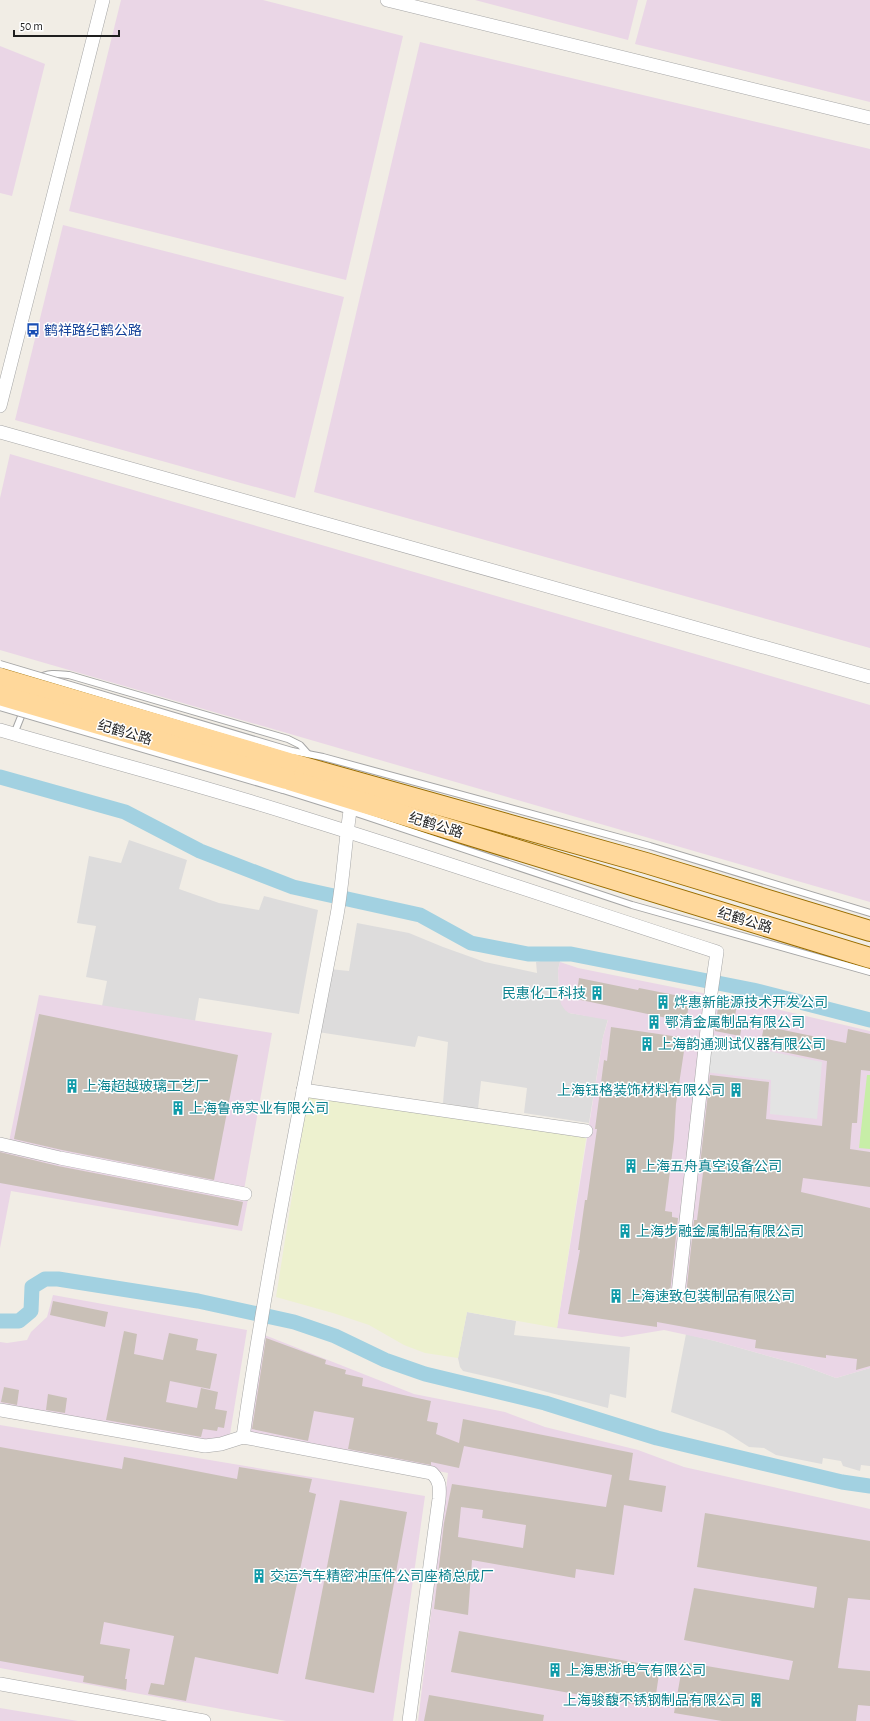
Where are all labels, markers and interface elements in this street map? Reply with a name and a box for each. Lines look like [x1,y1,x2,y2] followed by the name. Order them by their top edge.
[14,12,119,38] scale bar
[20,20,43,32] text: 50 m
[25,322,41,338] bus stop icon: 鹤祥路纪鹤公路
[44,323,142,338] place label: 鹤祥路纪鹤公路
[96,718,154,747] street label: 纪鹤公路
[407,810,465,841] street label: 纪鹤公路
[716,905,774,936] street label: 纪鹤公路
[502,985,586,1001] place label: 民惠化工科技
[589,985,605,1001] building icon: 民惠化工科技
[655,994,671,1010] building icon: 烨惠新能源技术开发公司
[674,994,828,1010] place label: 烨惠新能源技术开发公司
[646,1014,662,1030] building icon: 鄂清金属制品有限公司
[665,1014,805,1030] place label: 鄂清金属制品有限公司
[639,1036,655,1052] building icon: 上海韵通测试仪器有限公司
[658,1036,826,1052] place label: 上海韵通测试仪器有限公司
[64,1078,80,1094] building icon: 上海超越玻璃工艺厂
[83,1078,209,1094] place label: 上海超越玻璃工艺厂
[557,1082,725,1098] place label: 上海钰格装饰材料有限公司
[728,1082,744,1098] building icon: 上海钰格装饰材料有限公司
[170,1100,186,1116] building icon: 上海鲁帝实业有限公司
[189,1101,329,1116] place label: 上海鲁帝实业有限公司
[623,1158,639,1174] building icon: 上海五舟真空设备公司
[642,1158,782,1174] place label: 上海五舟真空设备公司
[617,1223,633,1239] building icon: 上海步融金属制品有限公司
[636,1223,804,1239] place label: 上海步融金属制品有限公司
[608,1288,624,1304] building icon: 上海速致包装制品有限公司
[627,1288,795,1304] place label: 上海速致包装制品有限公司
[251,1568,267,1584] building icon: 交运汽车精密冲压件公司座椅总成厂
[270,1568,494,1584] place label: 交运汽车精密冲压件公司座椅总成厂
[547,1662,563,1678] building icon: 上海思浙电气有限公司
[566,1663,706,1678] place label: 上海思浙电气有限公司
[563,1692,745,1708] place label: 上海骏馥不锈钢制品有限公司
[748,1692,764,1708] building icon: 上海骏馥不锈钢制品有限公司

